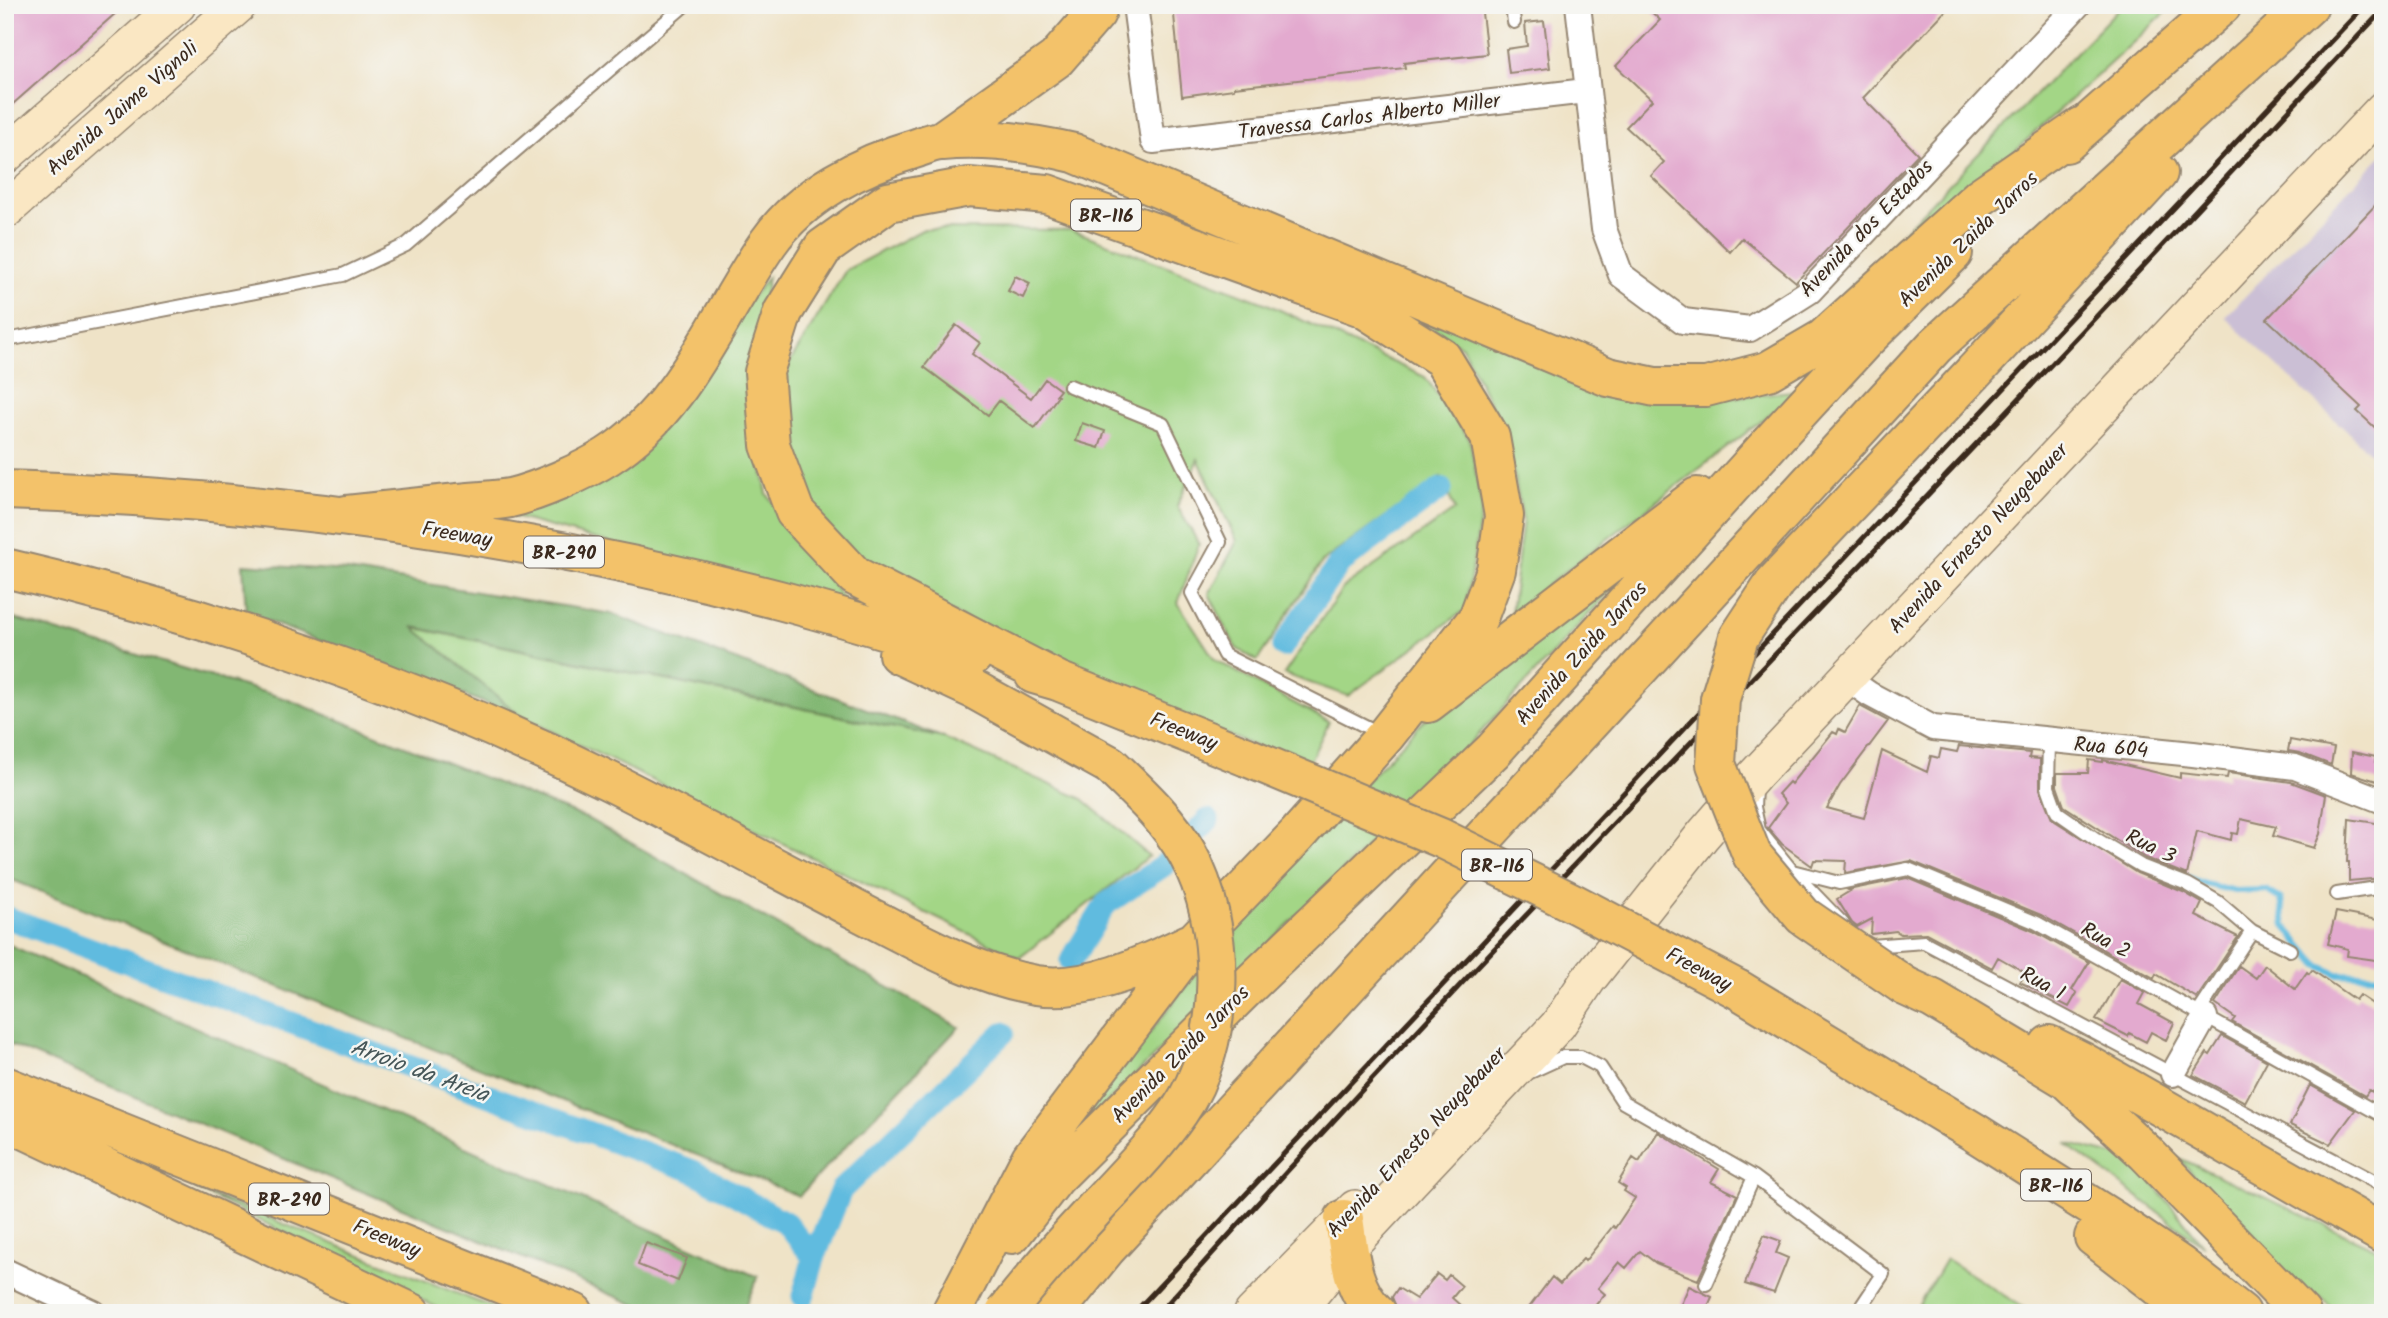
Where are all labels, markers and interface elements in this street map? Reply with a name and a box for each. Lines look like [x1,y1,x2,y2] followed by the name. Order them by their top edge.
[40,33,207,185] street label: Avenida Jaime Vignoli
[1236,85,1503,150] street label: Travessa Carlos Alberto Miller
[1792,152,1942,306] street label: Avenida dos Estados
[1891,164,2047,316] street label: Avenida Zaida Jarros
[1071,200,1141,230] road number: BR-116
[1881,435,2078,642] street label: Avenida Ernesto Neugebauer
[419,513,495,558] street label: Freeway
[524,537,604,568] road number: BR-290
[1508,574,1656,734] street label: Avenida Zaida Jarros
[1144,704,1223,761] street label: Freeway
[2072,729,2149,768] street label: Rua 604
[2119,821,2181,874] street label: Rua 3
[1462,850,1532,880] road number: BR-116
[2074,914,2136,969] street label: Rua 2
[1659,939,1737,1002] street label: Freeway
[2014,959,2071,1010] street label: Rua 1
[1104,978,1258,1132] street label: Avenida Zaida Jarros
[345,1030,495,1114] water label: Arroio da Areia
[1319,1039,1516,1246] street label: Avenida Ernesto Neugebauer
[2021,1170,2091,1200] road number: BR-116
[249,1184,329,1214] road number: BR-290
[347,1211,426,1268] street label: Freeway

